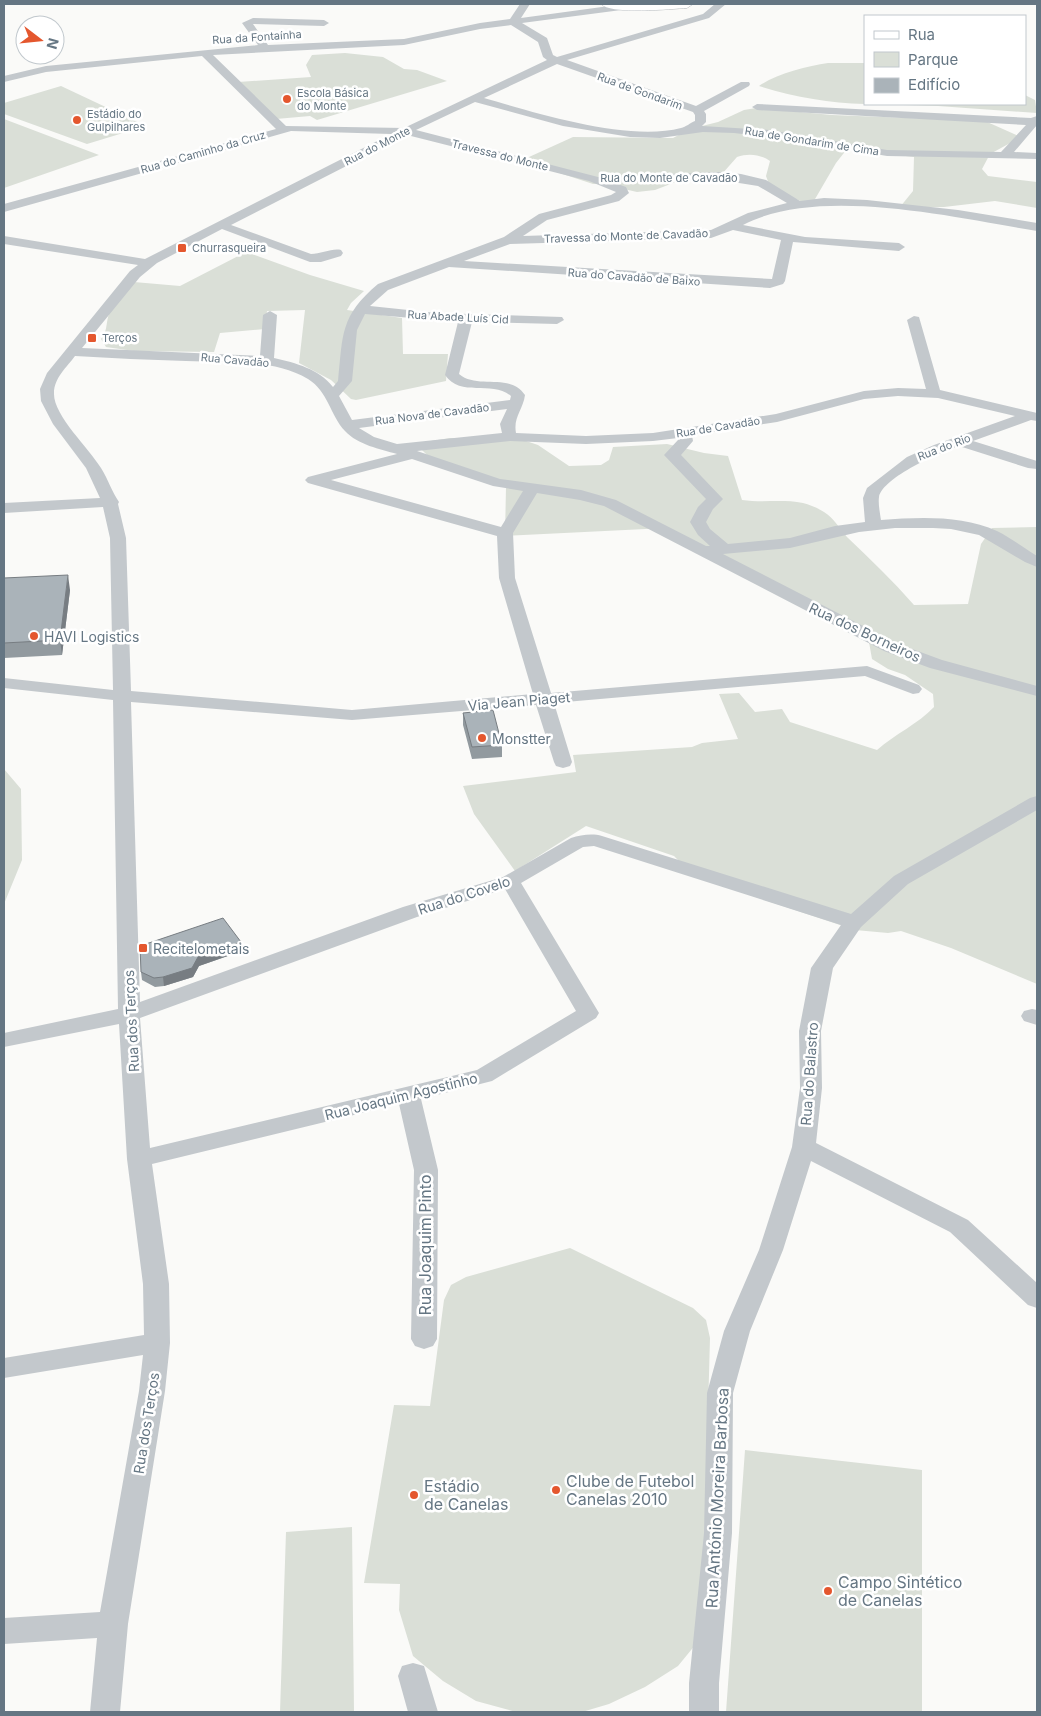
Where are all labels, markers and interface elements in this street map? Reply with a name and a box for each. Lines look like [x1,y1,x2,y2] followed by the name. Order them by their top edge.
[15,15,65,65] north arrow
[864,15,1026,105] legend
[908,25,935,44] text: Rua
[212,27,302,47] street label: Rua da Fontaínha
[43,36,63,51] text: N
[908,50,958,69] text: Parque
[595,69,685,113] street label: Rua de Gondarim
[908,75,960,94] text: Edifício
[297,86,369,113] place label: Escola Básica do Monte
[281,93,293,105] marker: Escola Básica do Monte
[87,107,145,134] place label: Estádio do Gulpilhares
[71,114,83,126] marker: Estádio do Gulpilhares
[342,123,412,169] street label: Rua do Monte
[744,123,880,159] street label: Rua de Gondarim de Cima
[139,127,267,177] street label: Rua do Caminho da Cruz
[450,136,550,174] street label: Travessa do Monte
[600,171,738,185] street label: Rua do Monte de Cavadão
[544,226,709,246] street label: Travessa do Monte de Cavadão
[192,241,266,255] place label: Churrasqueira
[176,242,188,254] marker: Churrasqueira
[567,265,701,289] street label: Rua do Cavadão de Baixo
[407,307,509,327] street label: Rua Abade Luís Cid
[102,331,137,345] place label: Terços
[86,332,98,344] marker: Terços
[200,350,270,370] street label: Rua Cavadão
[374,400,490,428] street label: Rua Nova de Cavadão
[675,413,761,441] street label: Rua de Cavadão
[916,430,973,464] street label: Rua do Rio
[807,599,923,665] street label: Rua dos Borneiros
[44,628,140,645] place label: HAVI Logistics
[28,630,40,642] marker: HAVI Logistics
[467,688,571,714] street label: Via Jean Piaget
[492,730,551,747] place label: Monstter
[476,732,488,744] marker: Monstter
[416,872,512,918] street label: Rua do Covelo
[153,940,249,957] place label: Recitelometais
[137,942,149,954] marker: Recitelometais
[120,969,142,1073] street label: Rua dos Terços
[797,1022,821,1126] street label: Rua do Balastro
[323,1069,479,1123] street label: Rua Joaquim Agostinho
[415,1175,435,1315] street label: Rua Joaquim Pinto
[130,1371,162,1475] street label: Rua dos Terços
[701,1387,733,1609] street label: Rua António Moreira Barbosa
[566,1471,694,1509] place label: Clube de Futebol Canelas 2010
[424,1476,508,1514] place label: Estádio de Canelas
[550,1484,562,1496] marker: Clube de Futebol Canelas 2010
[408,1489,420,1501] marker: Estádio de Canelas
[838,1572,962,1610] place label: Campo Sintético de Canelas
[822,1585,834,1597] marker: Campo Sintético de Canelas

